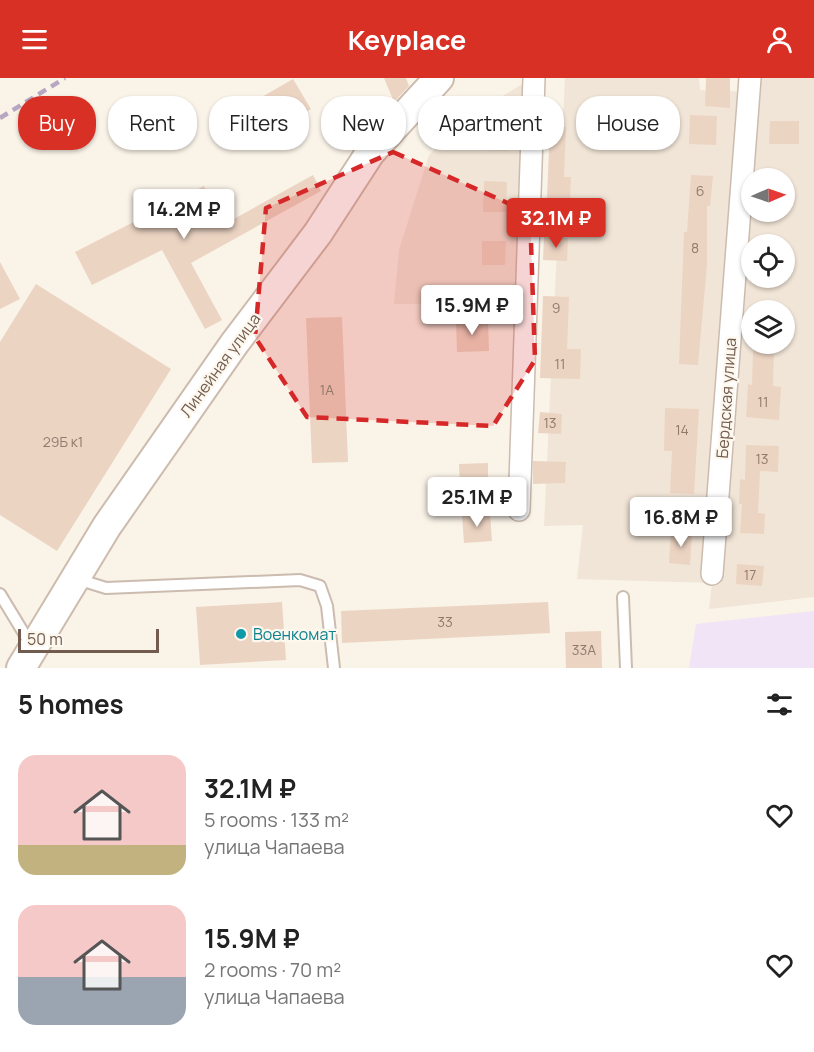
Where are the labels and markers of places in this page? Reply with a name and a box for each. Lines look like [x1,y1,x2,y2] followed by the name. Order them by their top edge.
[129,189,239,240] pin: 14.2M ₽
[501,198,611,249] pin: 32.1M ₽
[417,285,527,336] pin: 15.9M ₽
[422,477,532,528] pin: 25.1M ₽
[626,497,736,548] pin: 16.8M ₽
[253,623,336,645] place label: Военкомат
[234,627,248,641] marker: Военкомат

